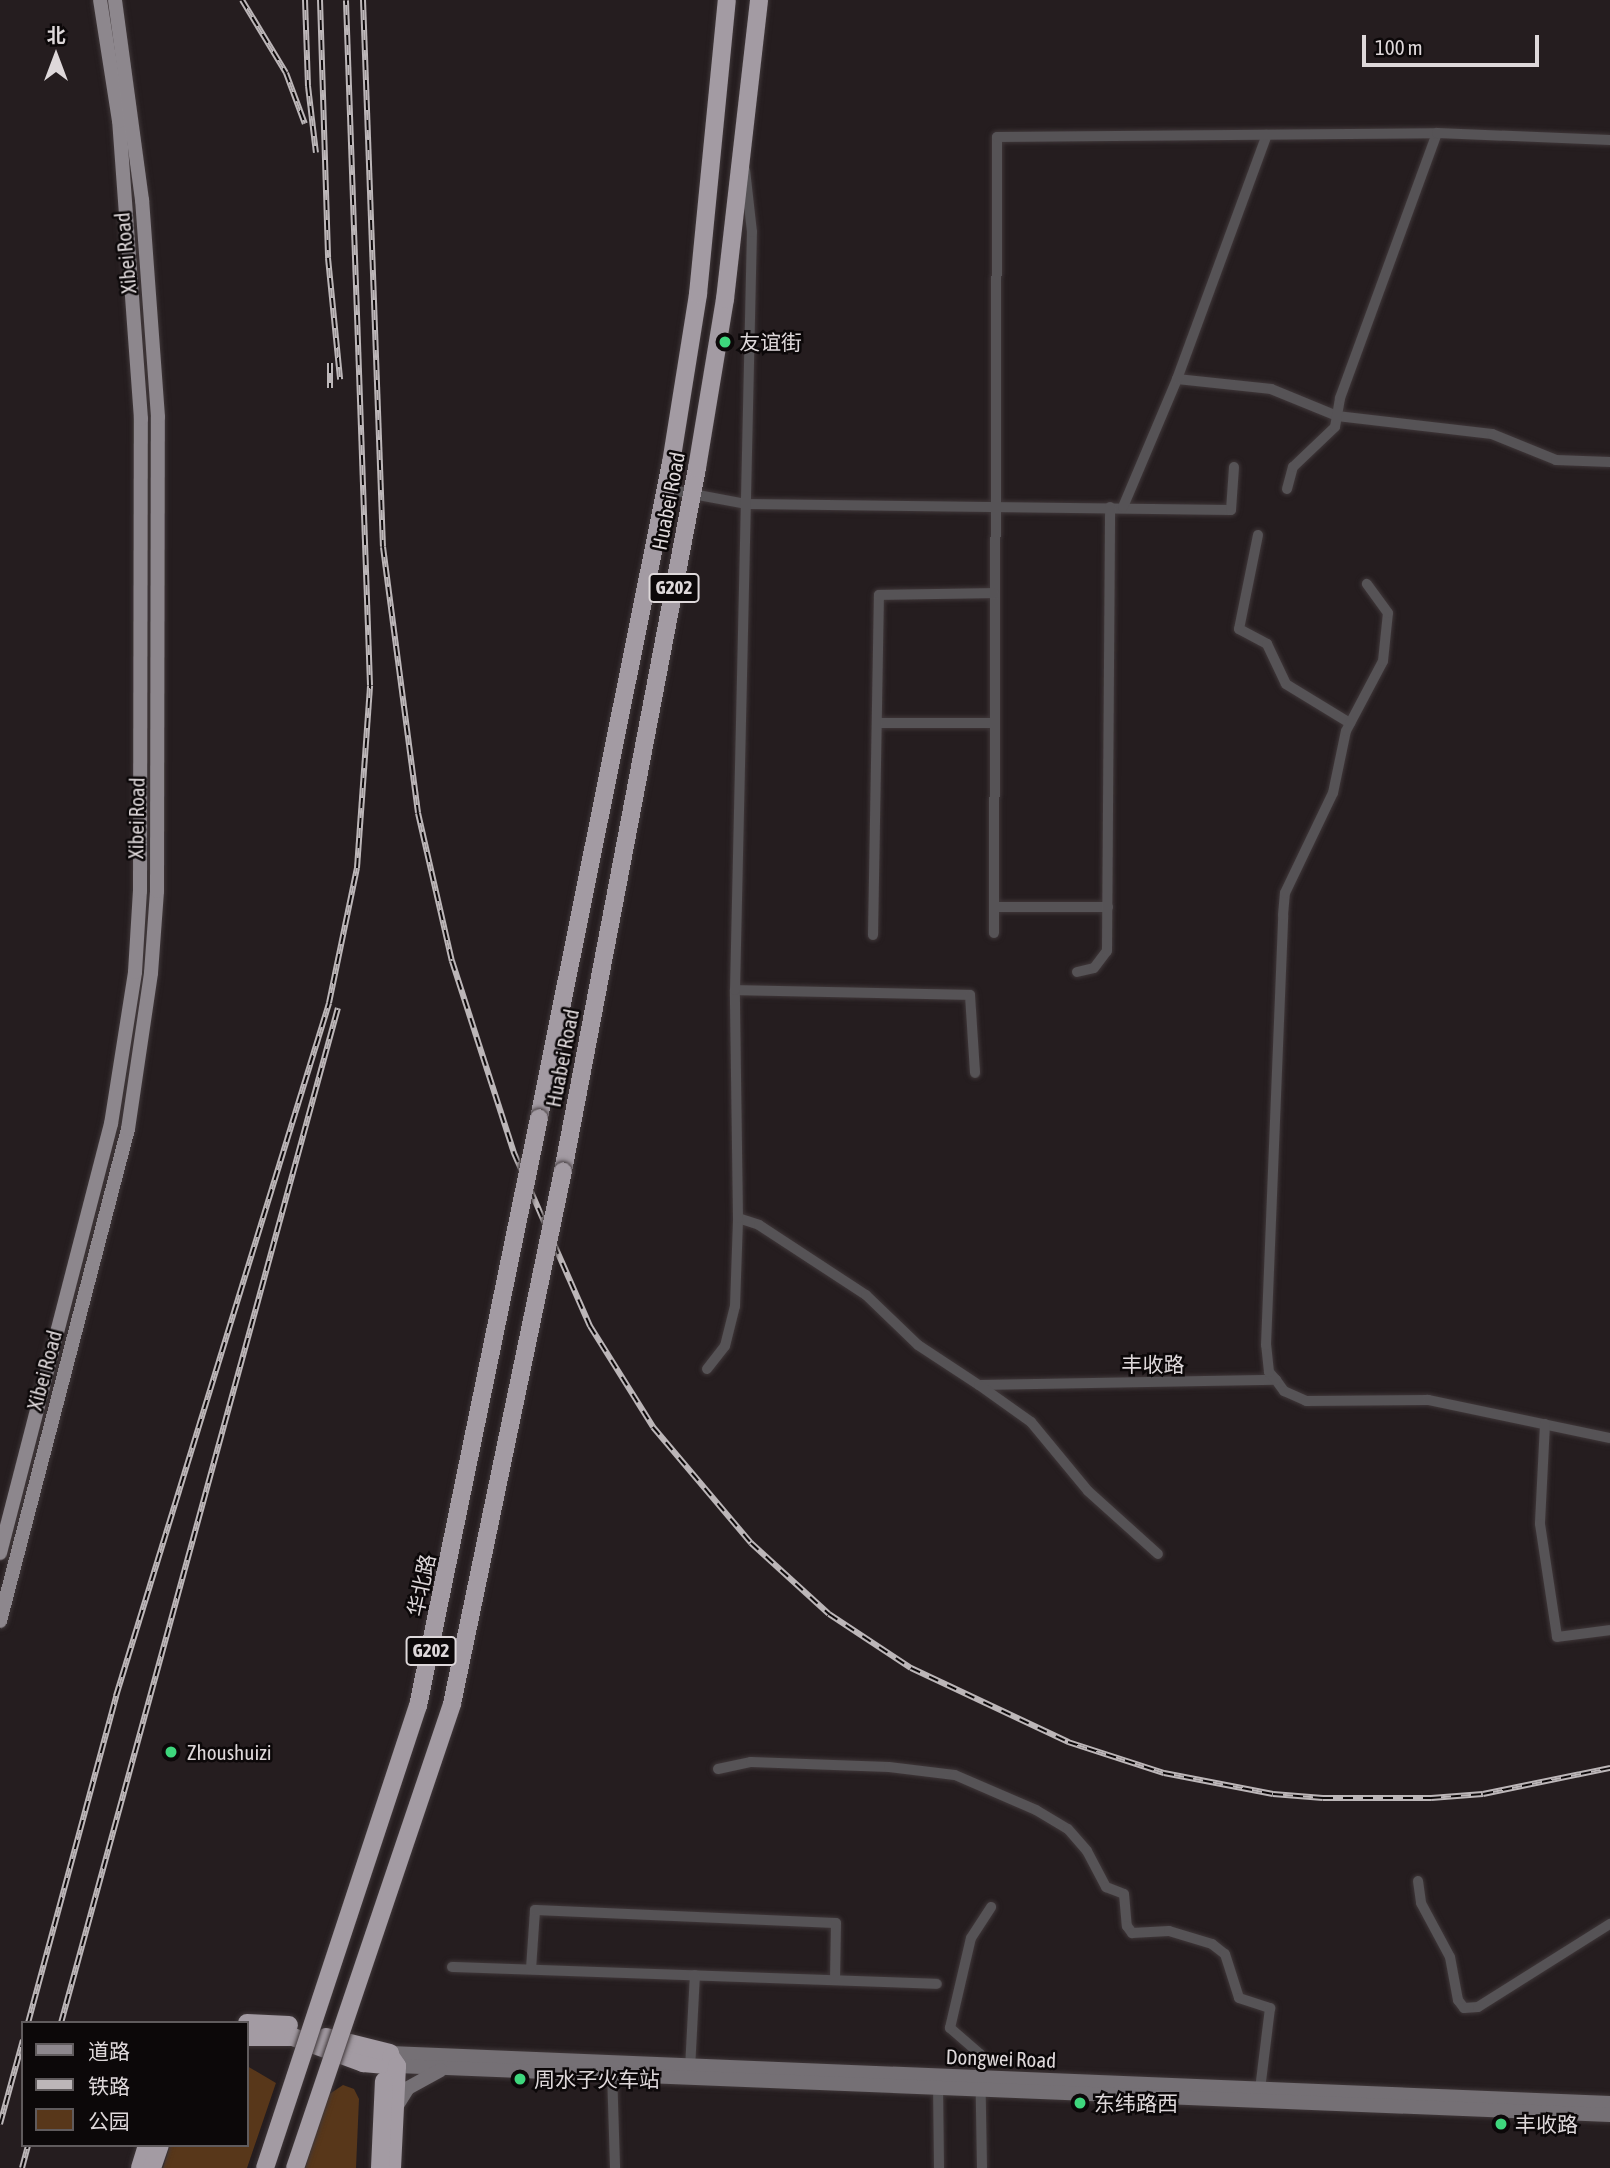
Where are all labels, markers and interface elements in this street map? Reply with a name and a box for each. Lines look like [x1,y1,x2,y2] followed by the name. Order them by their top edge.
[21,21,91,91] north arrow
[1365,21,1542,65] scale bar
[46,24,66,46] text: 北
[1375,35,1423,59] text: 100 m
[109,211,141,295] street label: Xibei Road
[739,329,802,355] place label: 友谊街
[717,334,733,350] marker: 友谊街
[646,450,690,552] street label: Huabei Road
[648,572,700,604] road number: G202
[123,777,149,859] street label: Xibei Road
[540,1007,584,1109] street label: Huabei Road
[21,1327,67,1413] street label: Xibei Road
[1122,1351,1184,1377] street label: 丰收路
[402,1552,440,1618] street label: 华北路
[405,1636,457,1666] road number: G202
[187,1739,272,1765] place label: Zhoushuizi
[161,1742,181,1762] marker: Zhoushuizi
[21,2021,248,2147] legend
[88,2039,130,2063] text: 道路
[945,2043,1057,2073] street label: Dongwei Road
[534,2066,660,2092] place label: 周水子火车站
[512,2071,528,2087] marker: 周水子火车站
[88,2074,130,2098] text: 铁路
[1094,2090,1178,2116] place label: 东纬路西
[1072,2095,1088,2111] marker: 东纬路西
[88,2109,130,2133] text: 公园
[1515,2111,1578,2137] place label: 丰收路
[1493,2116,1509,2132] marker: 丰收路

